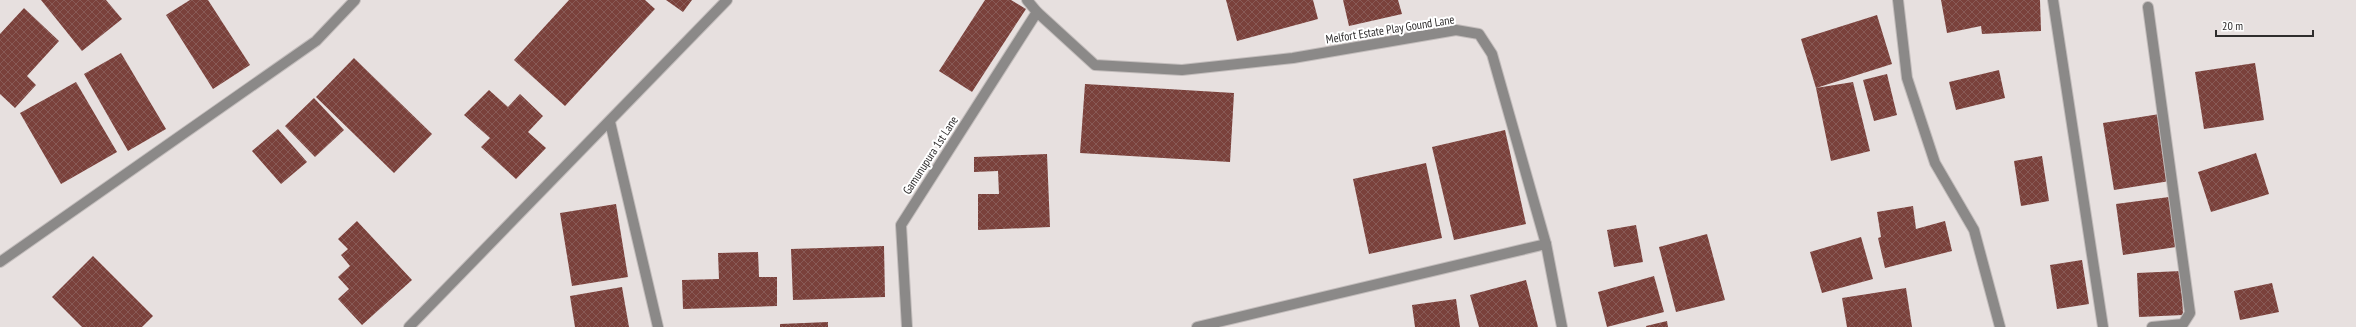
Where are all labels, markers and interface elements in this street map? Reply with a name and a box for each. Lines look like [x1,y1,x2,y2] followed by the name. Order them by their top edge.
[1325,11,1455,47] street label: Melfort Estate Play Gound Lane
[2216,12,2313,38] scale bar
[2222,18,2243,33] text: 20 m
[899,113,961,197] street label: Gamunupura 1st Lane

